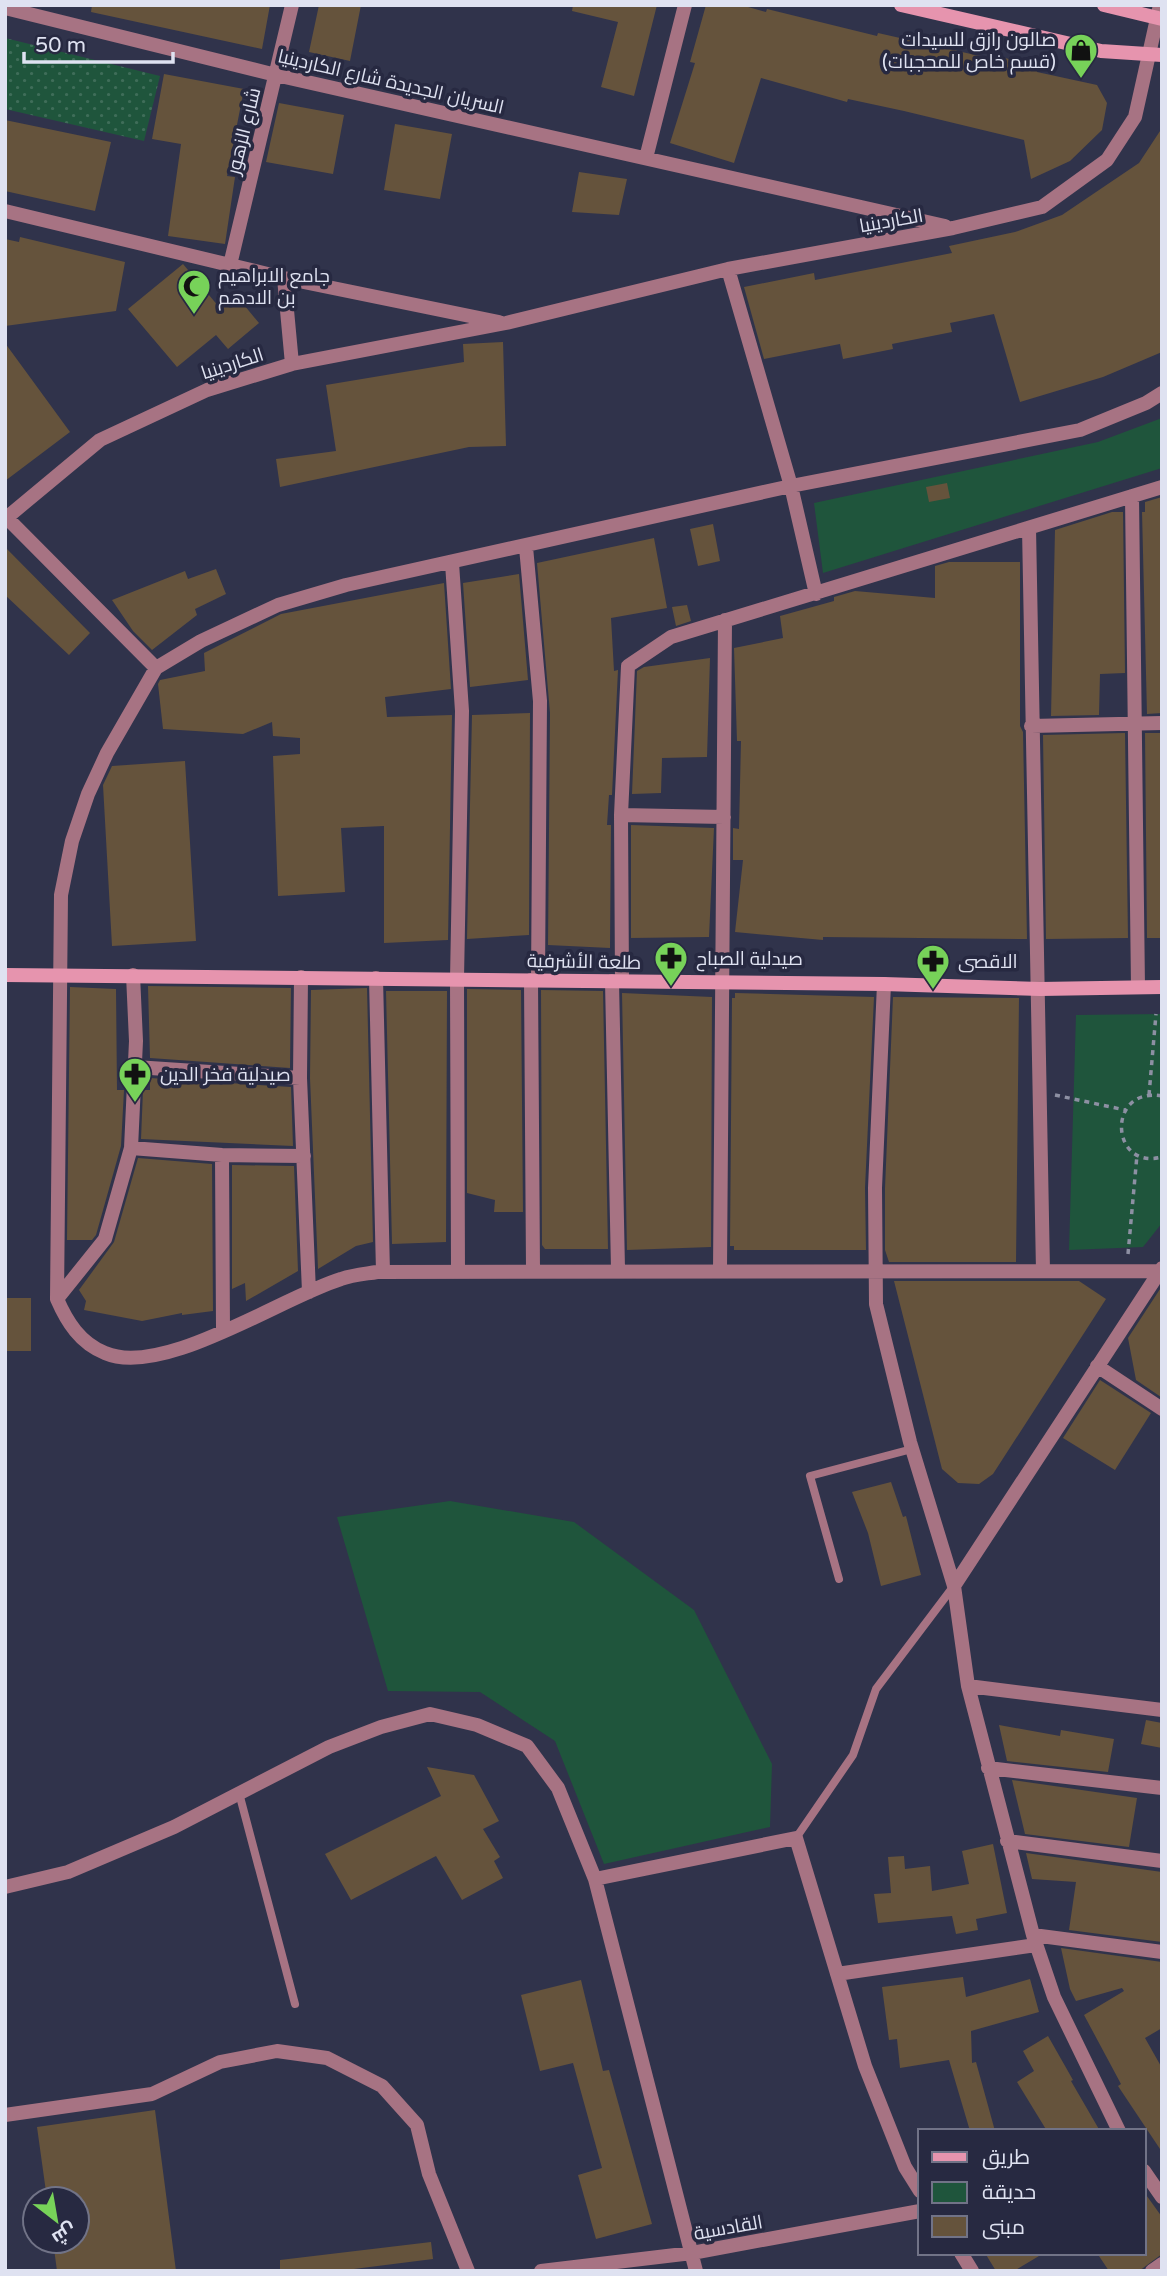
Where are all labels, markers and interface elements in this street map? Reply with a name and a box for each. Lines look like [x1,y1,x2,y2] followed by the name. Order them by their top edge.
[24,21,173,65] scale bar
[882,29,1056,75] place label: صالون رازق للسيدات (قسم خاص للمحجبات)
[1062,31,1100,80] shop icon: صالون رازق للسيدات (قسم خاص للمحجبات)
[35,33,86,58] text: 50 m
[275,45,506,121] street label: السريان الجديدة شارع الكاردينيا
[222,85,267,178] street label: شارع الزهور
[858,205,925,237] street label: الكاردينيا
[218,265,330,311] place label: جامع الابراهيم بن الادهم
[175,267,213,316] mosque icon: جامع الابراهيم بن الادهم
[198,344,266,384] street label: الكاردينيا
[652,939,690,988] pharmacy icon: صيدلية الصباح
[914,942,952,991] pharmacy icon: الاقصى
[696,948,803,972] place label: صيدلية الصباح
[527,950,641,974] street label: طلعة الأشرفية
[958,951,1018,973] place label: الاقصى
[116,1055,154,1104] pharmacy icon: صيدلية فخر الدين
[160,1064,291,1086] place label: صيدلية فخر الدين
[918,2129,1146,2255] legend
[982,2145,1030,2170] text: طريق
[982,2180,1036,2205] text: حديقة
[21,2185,91,2255] north arrow
[692,2211,764,2245] street label: القادسية
[982,2215,1025,2240] text: مبنى
[48,2218,80,2249] text: ش

